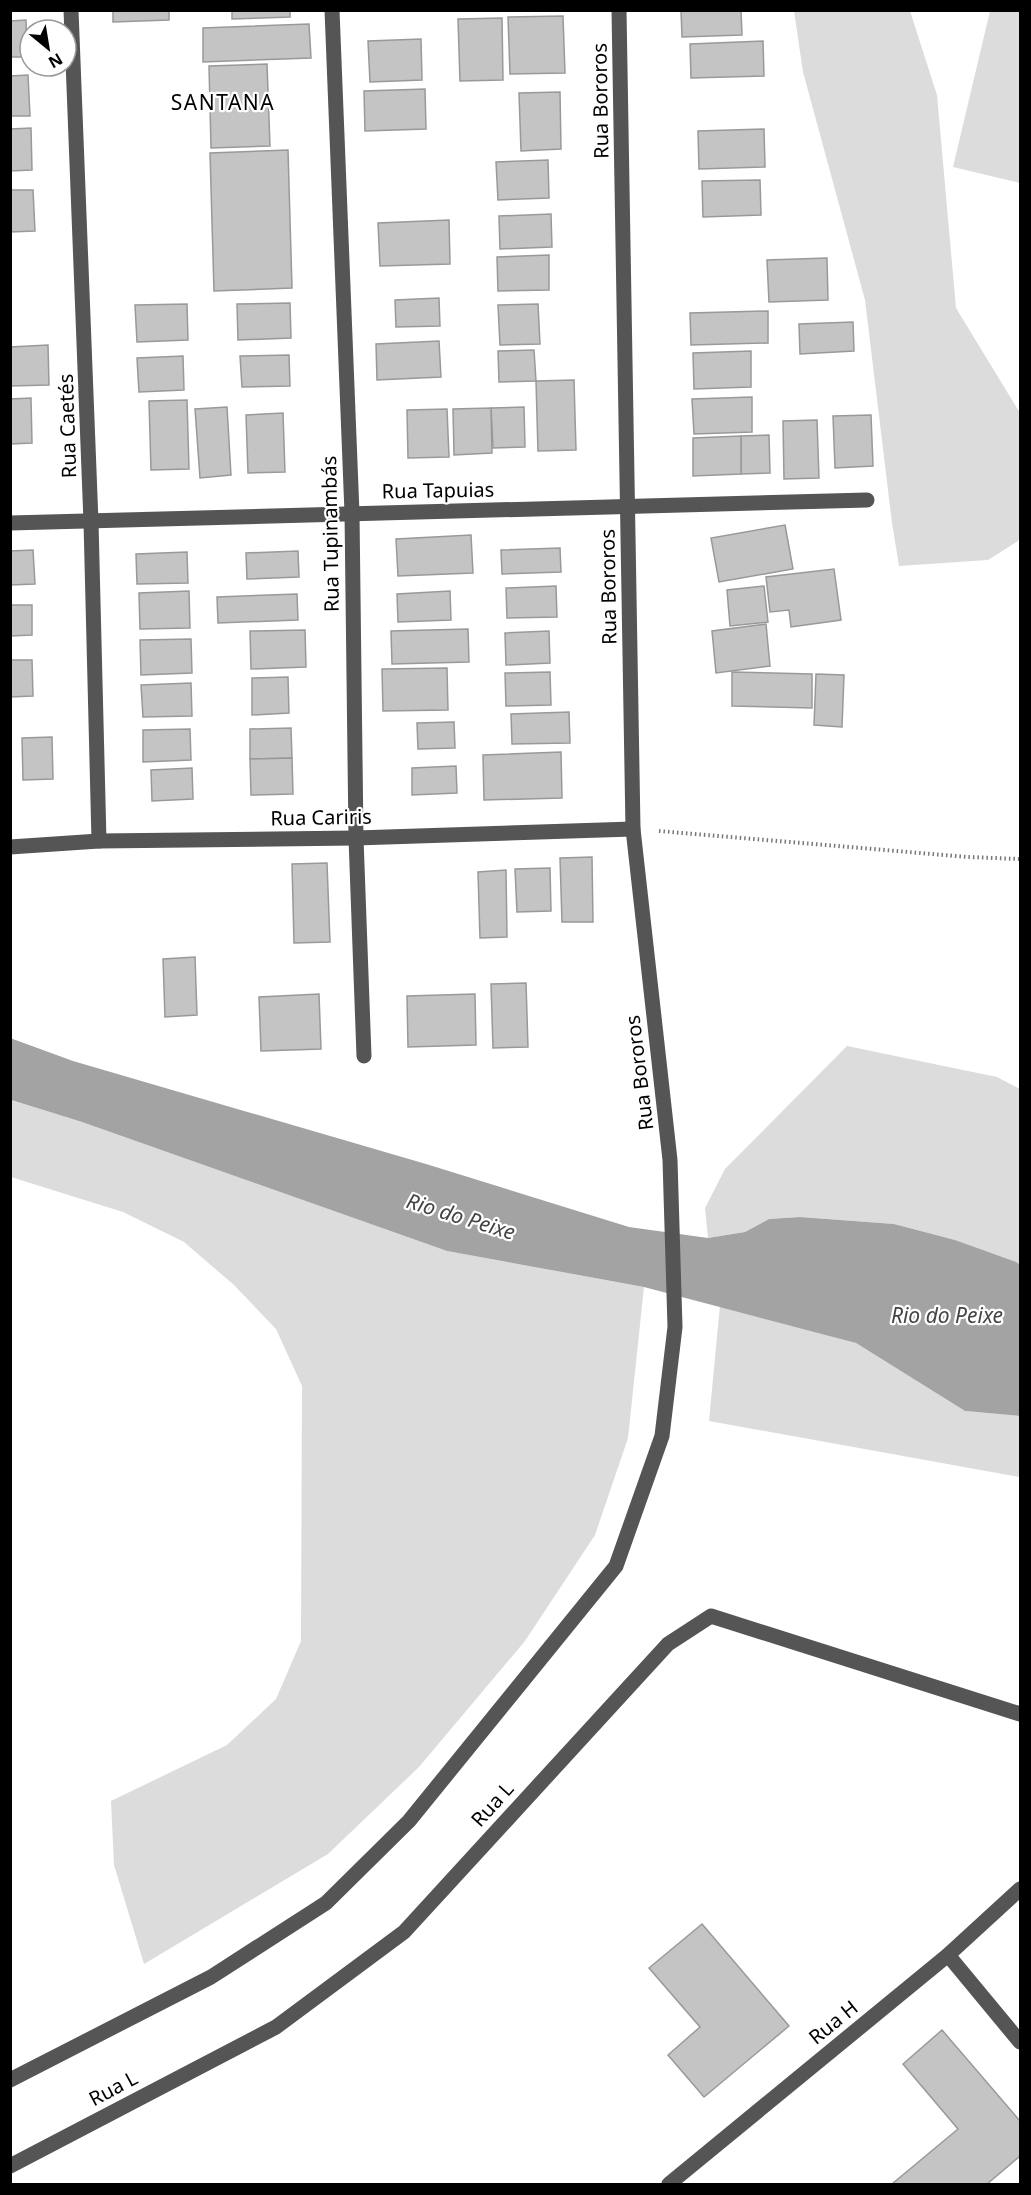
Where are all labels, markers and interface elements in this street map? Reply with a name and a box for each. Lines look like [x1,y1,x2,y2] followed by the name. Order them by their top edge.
[18,18,78,78] north arrow
[585,43,615,159] street label: Rua Bororos
[44,48,67,74] text: N
[171,88,275,116] district label: SANTANA
[52,373,82,479] street label: Rua Caetés
[315,456,345,612] street label: Rua Tupinambás
[381,476,495,504] street label: Rua Tapuias
[593,529,623,645] street label: Rua Bororos
[270,803,372,831] street label: Rua Cariris
[619,1014,659,1132] street label: Rua Bororos
[403,1186,519,1246] water label: Rio do Peixe
[891,1301,1003,1329] water label: Rio do Peixe
[465,1776,519,1832] street label: Rua L
[803,1994,863,2050] street label: Rua H
[84,2064,142,2112] street label: Rua L

